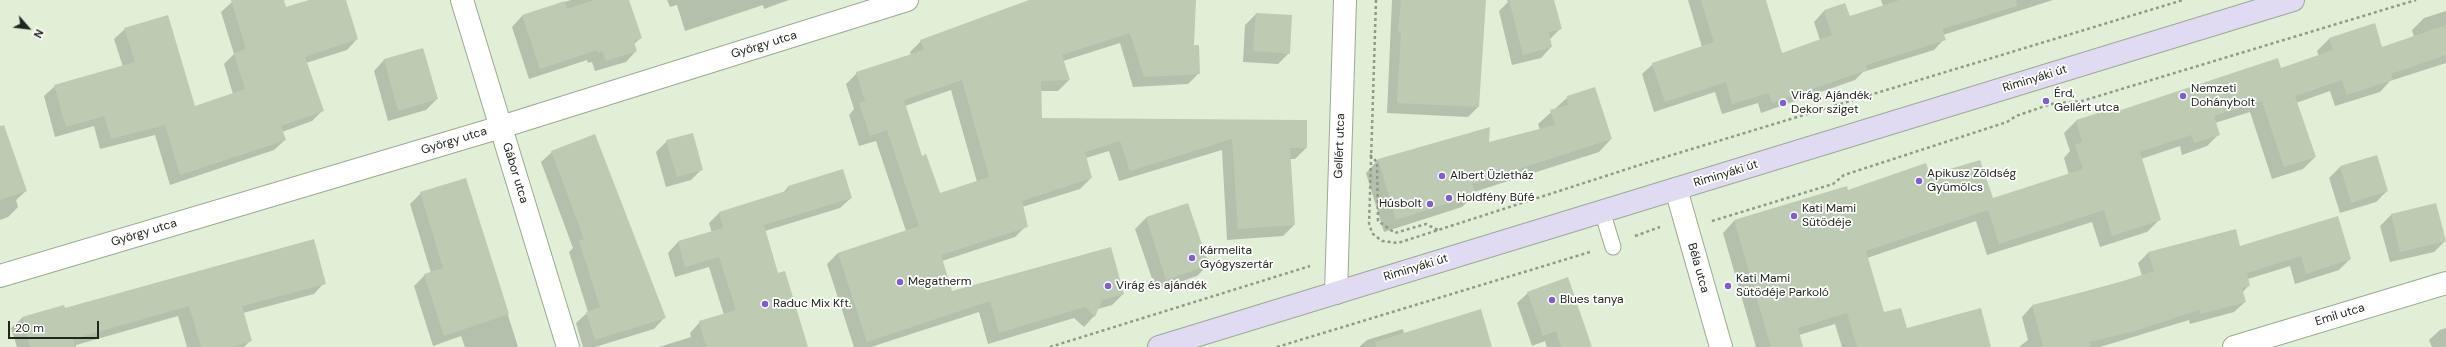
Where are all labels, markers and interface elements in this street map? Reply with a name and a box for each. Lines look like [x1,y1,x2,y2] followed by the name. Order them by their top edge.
[8,8,48,48] north arrow
[31,27,47,40] text: N
[729,28,799,62] street label: György utca
[2001,62,2069,96] street label: Riminyáki út
[2191,82,2255,110] place label: Nemzeti Dohánybolt
[2054,87,2119,115] place label: Érd, Gellért utca
[1791,89,1872,117] place label: Virág, Ajándék, Dekor sziget
[2178,91,2188,101] marker: Nemzeti Dohánybolt
[2041,96,2051,106] marker: Érd, Gellért utca
[1778,98,1788,108] marker: Virág, Ajándék, Dekor sziget
[1332,113,1348,179] street label: Gellért utca
[419,124,489,158] street label: György utca
[499,141,531,205] street label: Gábor utca
[1692,157,1760,191] street label: Riminyáki út
[1927,167,2016,195] place label: Apikusz Zöldség Gyümölcs
[1450,169,1534,183] place label: Albert Üzletház
[1437,171,1447,181] marker: Albert Üzletház
[1914,176,1924,186] marker: Apikusz Zöldség Gyümölcs
[1457,191,1534,205] place label: Holdfény Büfé
[1444,193,1454,203] marker: Holdfény Büfé
[1379,197,1422,211] place label: Húsbolt
[1425,199,1435,209] marker: Húsbolt
[1802,202,1856,230] place label: Kati Mami Sütödéje
[1789,211,1799,221] marker: Kati Mami Sütödéje
[109,216,179,250] street label: György utca
[1684,241,1712,295] street label: Béla utca
[1200,244,1274,272] place label: Kármelita Gyógyszertár
[1382,251,1450,285] street label: Riminyáki út
[1187,253,1197,263] marker: Kármelita Gyógyszertár
[1736,272,1829,300] place label: Kati Mami Sütödéje Parkoló
[908,275,971,289] place label: Megatherm
[895,277,905,287] marker: Megatherm
[1116,279,1207,293] place label: Virág és ajándék
[1103,281,1113,291] marker: Virág és ajándék
[1723,281,1733,291] marker: Kati Mami Sütödéje Parkoló
[1560,293,1624,307] place label: Blues tanya
[1547,295,1557,305] marker: Blues tanya
[773,297,851,311] place label: Raduc Mix Kft.
[760,299,770,309] marker: Raduc Mix Kft.
[2313,301,2367,329] street label: Emil utca
[10,313,101,339] scale bar
[15,320,44,336] text: 20 m

